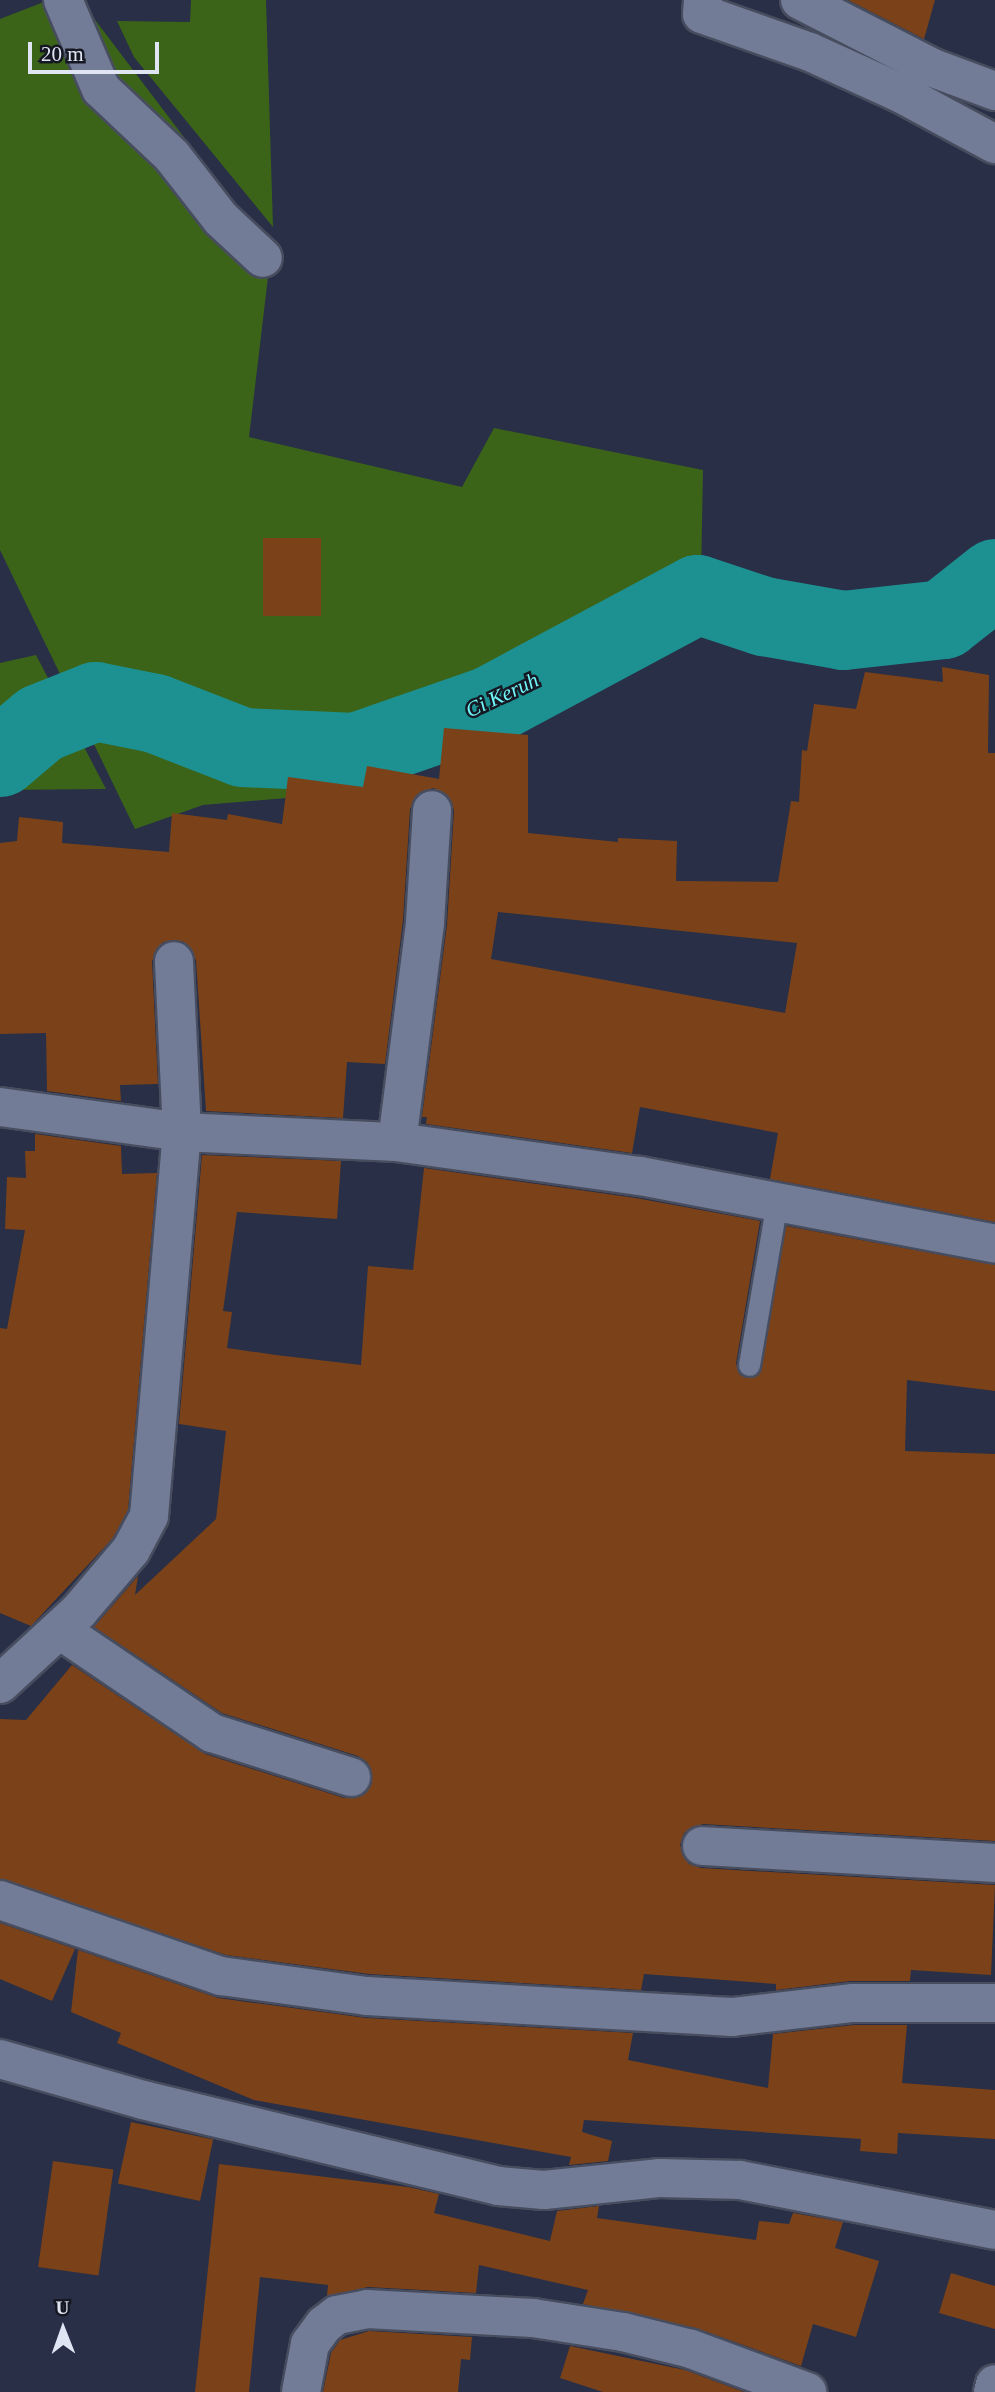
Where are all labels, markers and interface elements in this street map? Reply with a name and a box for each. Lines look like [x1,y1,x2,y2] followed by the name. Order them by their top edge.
[32,28,163,72] scale bar
[41,42,84,66] text: 20 m
[462,667,542,723] water label: Ci Keruh
[28,2294,98,2364] north arrow
[56,2297,70,2318] text: U

